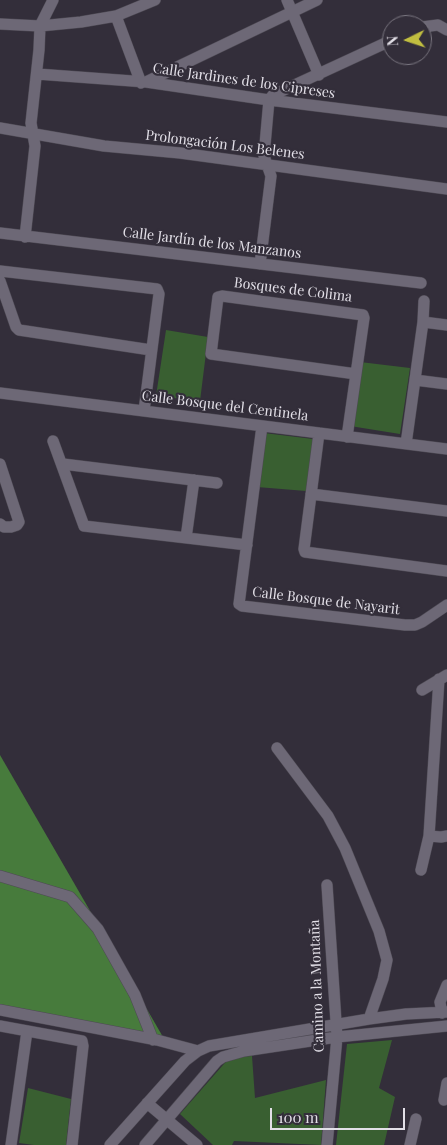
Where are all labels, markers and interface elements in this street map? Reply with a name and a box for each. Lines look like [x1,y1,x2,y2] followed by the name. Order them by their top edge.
[382,15,432,65] north arrow
[383,35,402,47] text: N
[152,60,336,102] street label: Calle Jardines de los Cipreses
[144,127,306,163] street label: Prolongación Los Belenes
[122,224,302,262] street label: Calle Jardín de los Manzanos
[233,274,353,306] street label: Bosques de Colima
[141,387,309,425] street label: Calle Bosque del Centinela
[251,584,401,618] street label: Calle Bosque de Nayarit
[306,919,328,1053] street label: Camino a la Montaña
[272,1098,407,1130] scale bar
[278,1107,319,1127] text: 100 m

